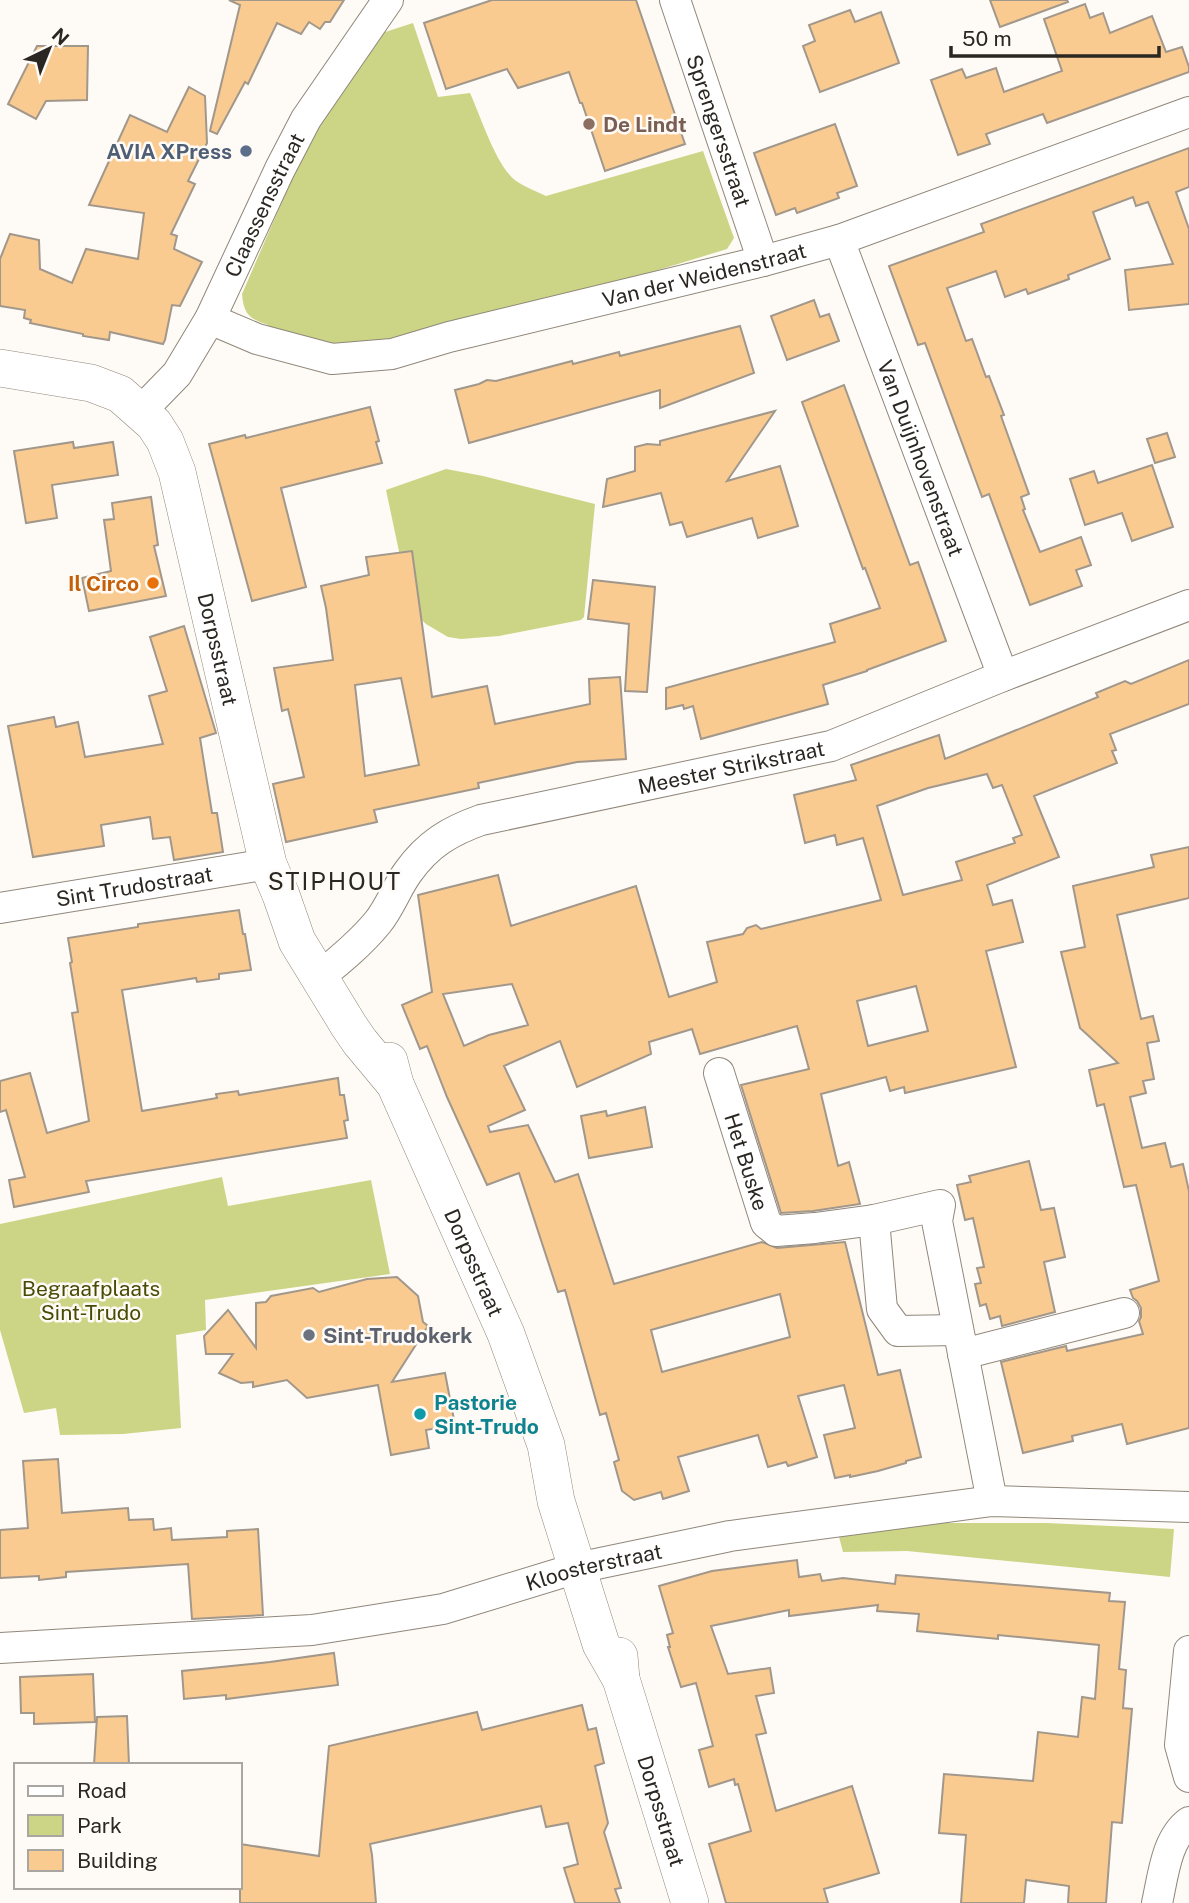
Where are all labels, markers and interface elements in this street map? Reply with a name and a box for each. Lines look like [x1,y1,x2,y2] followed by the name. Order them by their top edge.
[14,14,84,84] north arrow
[951,14,1159,58] scale bar
[48,23,74,50] text: N
[962,26,1012,51] text: 50 m
[682,51,756,210] street label: Sprengersstraat
[603,112,687,137] place label: De Lindt
[581,116,597,132] marker: De Lindt
[219,128,309,281] street label: Claassensstraat
[106,139,232,164] place label: AVIA XPress
[238,143,254,159] marker: AVIA XPress
[600,237,809,312] street label: Van der Weidenstraat
[873,357,969,560] street label: Van Duijnhovenstraat
[68,571,139,596] place label: Il Circo
[145,575,161,591] marker: Il Circo
[193,590,243,708] street label: Dorpsstraat
[636,735,827,799] street label: Meester Strikstraat
[54,861,214,911] street label: Sint Trudostraat
[268,867,402,895] district label: STIPHOUT
[720,1110,774,1214] street label: Het Buske
[439,1205,509,1320] street label: Dorpsstraat
[22,1276,160,1325] park label: Begraafplaats Sint-Trudo
[323,1323,472,1348] place label: Sint-Trudokerk
[301,1327,317,1343] marker: Sint-Trudokerk
[434,1390,539,1439] place label: Pastorie Sint-Trudo
[412,1406,428,1422] marker: Pastorie Sint-Trudo
[523,1538,664,1595] street label: Kloosterstraat
[633,1752,690,1869] street label: Dorpsstraat
[14,1763,242,1889] legend
[77,1778,127,1803] text: Road
[77,1813,122,1838] text: Park
[77,1848,158,1873] text: Building

